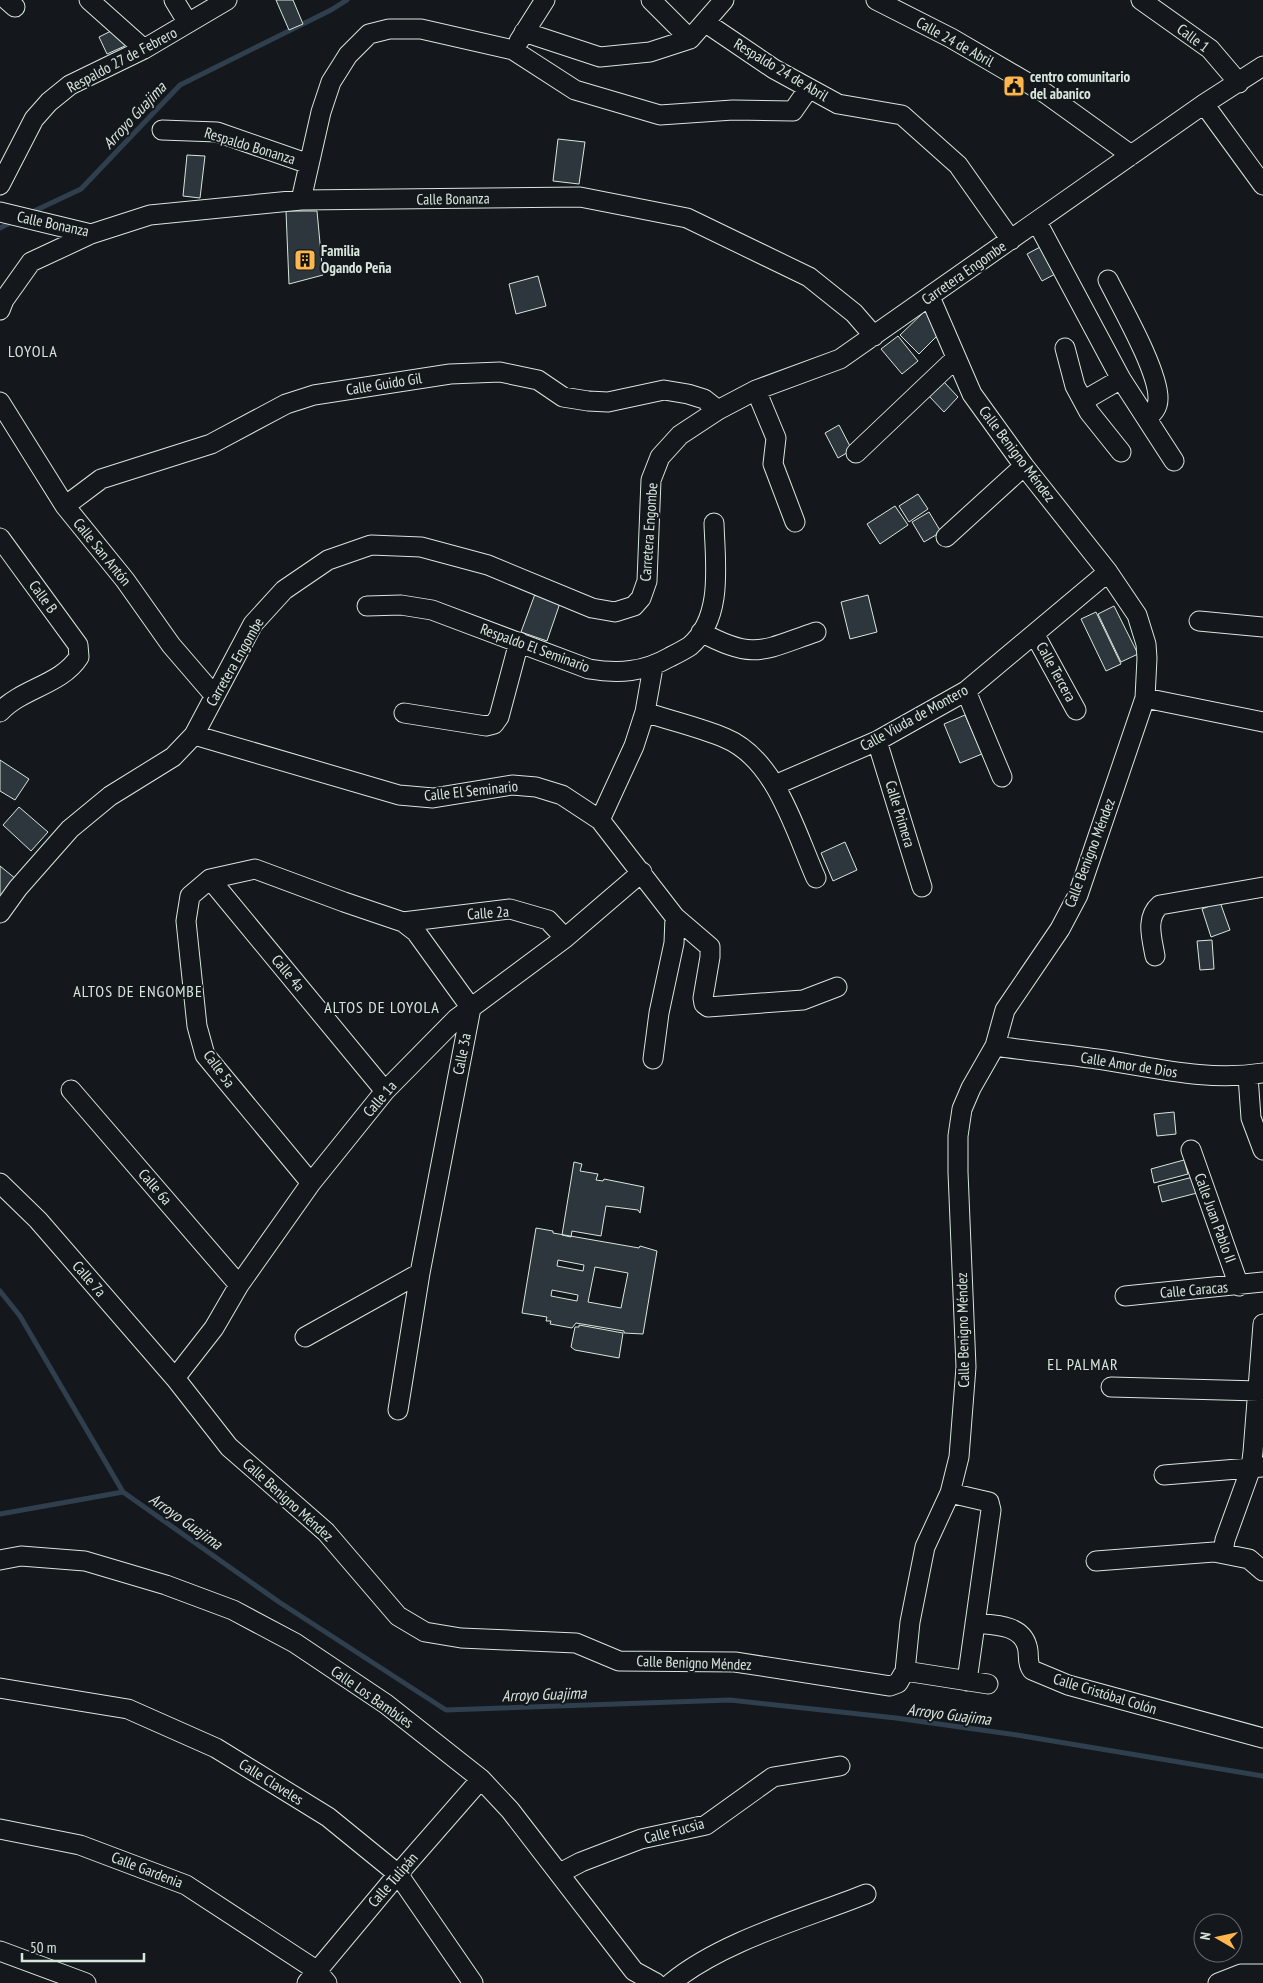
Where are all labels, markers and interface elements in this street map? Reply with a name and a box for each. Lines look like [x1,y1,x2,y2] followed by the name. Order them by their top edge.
[913,12,998,71] street label: Calle 24 de Abril
[1173,19,1213,56] street label: Calle 1
[64,23,180,97] street label: Respaldo 27 de Febrero
[731,34,832,105] street label: Respaldo 24 de Abril
[1030,67,1131,103] place label: centro comunitario del abanico
[1002,74,1026,98] public building icon: centro comunitario del abanico
[98,76,171,153] water label: Arroyo Guajima
[202,123,298,168] street label: Respaldo Bonanza
[416,188,490,209] street label: Calle Bonanza
[15,207,91,240] street label: Calle Bonanza
[918,236,1010,309] street label: Carretera Engombe
[321,241,391,277] place label: Familia Ogando Peña
[293,248,317,272] building icon: Familia Ogando Peña
[8,341,58,361] district label: LOYOLA
[345,368,424,399] street label: Calle Guido Gil
[975,402,1060,505] street label: Calle Benigno Méndez
[636,482,661,582] street label: Carretera Engombe
[69,514,135,589] street label: Calle San Antón
[25,577,62,617] street label: Calle B
[202,614,268,709] street label: Carretera Engombe
[478,619,593,676] street label: Respaldo El Seminario
[1032,639,1081,705] street label: Calle Tercera
[857,680,971,755] street label: Calle Viuda de Montero
[423,776,519,805] street label: Calle El Seminario
[881,778,920,850] street label: Calle Primera
[1060,796,1119,910] street label: Calle Benigno Méndez
[466,902,509,923] street label: Calle 2a
[268,951,309,995] street label: Calle 4a
[73,981,203,1001] district label: ALTOS DE ENGOMBE
[324,997,440,1017] district label: ALTOS DE LOYOLA
[448,1032,475,1076] street label: Calle 3a
[199,1046,239,1091] street label: Calle 5a
[1079,1047,1179,1082] street label: Calle Amor de Dios
[359,1077,401,1121] street label: Calle 1a
[134,1165,176,1209] street label: Calle 6a
[1190,1170,1240,1265] street label: Calle Juan Pablo II
[69,1257,110,1301] street label: Calle 7a
[952,1272,973,1388] street label: Calle Benigno Méndez
[1159,1277,1229,1302] street label: Calle Caracas
[1047,1354,1119,1374] district label: EL PALMAR
[239,1454,337,1545] street label: Calle Benigno Méndez
[146,1489,228,1554] water label: Arroyo Guajima
[636,1651,752,1674] street label: Calle Benigno Méndez
[327,1661,417,1732] street label: Calle Los Bambúes
[1051,1669,1159,1718] street label: Calle Cristóbal Colón
[501,1682,588,1705] water label: Arroyo Guajima
[906,1699,994,1729] water label: Arroyo Guajima
[236,1754,307,1809] street label: Calle Claveles
[642,1813,706,1848] street label: Calle Fucsia
[109,1847,186,1892] street label: Calle Gardenia
[364,1848,422,1911] street label: Calle Tulipán
[1193,1913,1243,1963] north arrow
[22,1930,145,1962] scale bar
[1196,1931,1215,1941] text: N
[30,1938,56,1957] text: 50 m

